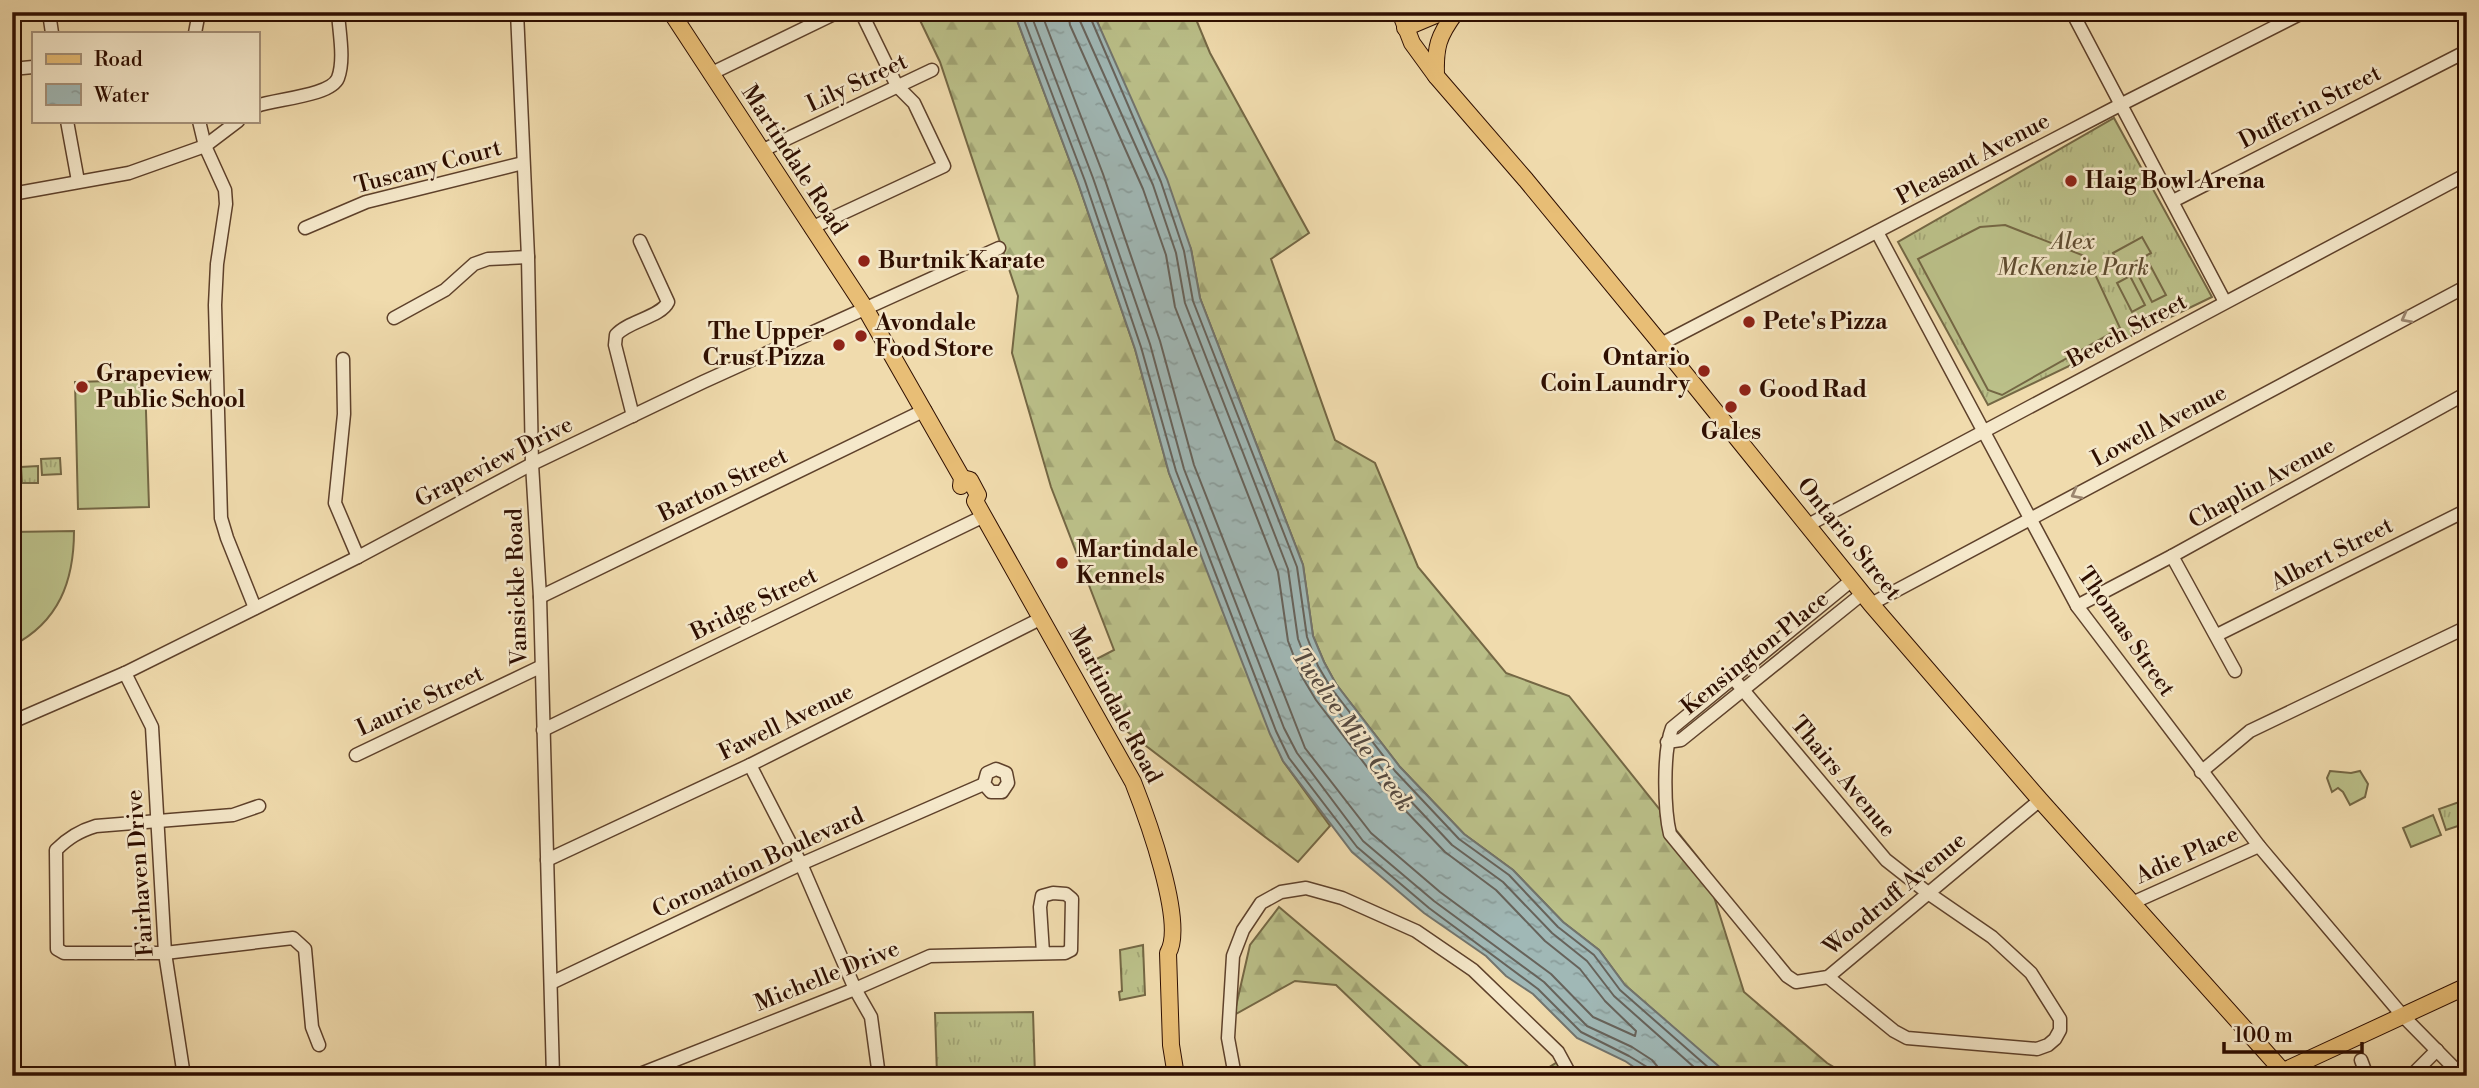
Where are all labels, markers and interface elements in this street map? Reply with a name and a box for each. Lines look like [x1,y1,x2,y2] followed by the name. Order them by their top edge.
[32,32,259,122] legend
[94,47,143,73] text: Road
[802,47,912,119] street label: Lily Street
[2234,59,2386,155] street label: Dufferin Street
[735,80,853,240] street label: Martindale Road
[93,83,149,109] text: Water
[1891,107,2055,211] street label: Pleasant Avenue
[352,134,504,200] street label: Tuscany Court
[2085,167,2265,195] place label: Haig Bowl Arena
[2063,173,2079,189] marker: Haig Bowl Arena
[1997,228,2149,282] park label: Alex McKenzie Park
[878,247,1045,275] place label: Burtnik Karate
[856,253,872,269] marker: Burtnik Karate
[2061,288,2192,375] street label: Beech Street
[1763,308,1888,336] place label: Pete's Pizza
[874,309,994,363] place label: Avondale Food Store
[2401,310,2414,324] one-way arrow
[1741,314,1757,330] marker: Pete's Pizza
[703,318,826,372] place label: The Upper Crust Pizza
[853,328,869,344] marker: Avondale Food Store
[831,337,847,353] marker: The Upper Crust Pizza
[1540,344,1690,398] place label: Ontario Coin Laundry
[96,360,246,414] place label: Grapeview Public School
[1696,363,1712,379] marker: Ontario Coin Laundry
[1759,376,1867,404] place label: Good Rad
[74,379,90,395] marker: Grapeview Public School
[2087,379,2231,473] street label: Lowell Avenue
[1737,382,1753,398] marker: Good Rad
[1723,399,1739,415] marker: Gales
[411,410,577,514] street label: Grapeview Drive
[1701,418,1761,446] place label: Gales
[2184,431,2340,535] street label: Chaplin Avenue
[653,442,792,529] street label: Barton Street
[1791,472,1907,606] street label: Ontario Street
[2071,486,2083,500] one-way arrow
[500,508,534,667] street label: Vansickle Road
[2265,511,2398,597] street label: Albert Street
[1076,536,1198,590] place label: Martindale Kennels
[1054,555,1070,571] marker: Martindale Kennels
[685,561,822,647] street label: Bridge Street
[2071,562,2181,702] street label: Thomas Street
[1675,585,1835,721] street label: Kensington Place
[1062,622,1168,788] street label: Martindale Road
[1284,643,1420,817] water label: Twelve Mile Creek
[352,659,488,743] street label: Laurie Street
[714,677,858,767] street label: Fawell Avenue
[1784,711,1902,843] street label: Thairs Avenue
[120,789,160,957] street label: Fairhaven Drive
[648,802,868,924] street label: Coronation Boulevard
[2130,820,2243,891] street label: Adie Place
[1817,826,1972,962] street label: Woodruff Avenue
[751,934,903,1018] street label: Michelle Drive
[2224,1011,2362,1055] scale bar
[2234,1023,2293,1049] text: 100 m

